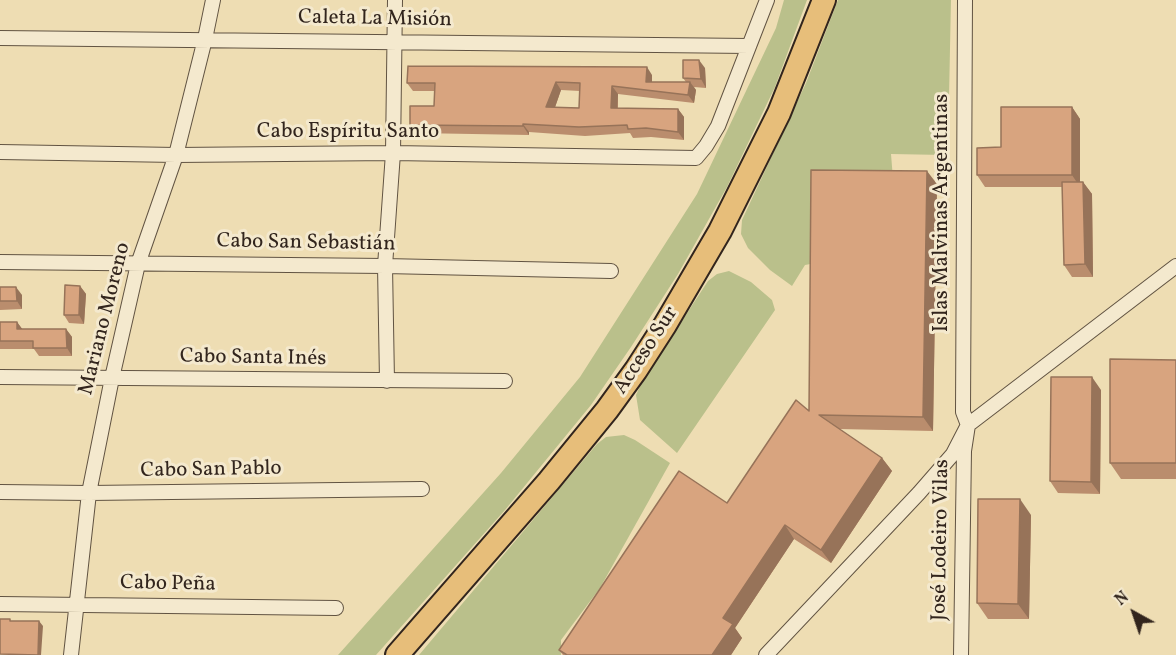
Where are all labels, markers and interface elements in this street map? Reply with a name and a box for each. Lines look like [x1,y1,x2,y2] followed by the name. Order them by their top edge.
[298,6,452,34] street label: Caleta La Misión
[930,94,956,332] street label: Islas Malvinas Argentinas
[257,120,439,146] street label: Cabo Espíritu Santo
[216,230,396,258] street label: Cabo San Sebastián
[75,240,137,398] street label: Mariano Moreno
[609,302,685,400] street label: Acceso Sur
[180,345,326,373] street label: Cabo Santa Inés
[140,457,282,485] street label: Cabo San Pablo
[928,459,956,621] street label: José Lodeiro Vilas
[120,572,216,598] street label: Cabo Peña
[1104,583,1164,643] north arrow
[1111,587,1134,611] text: N

